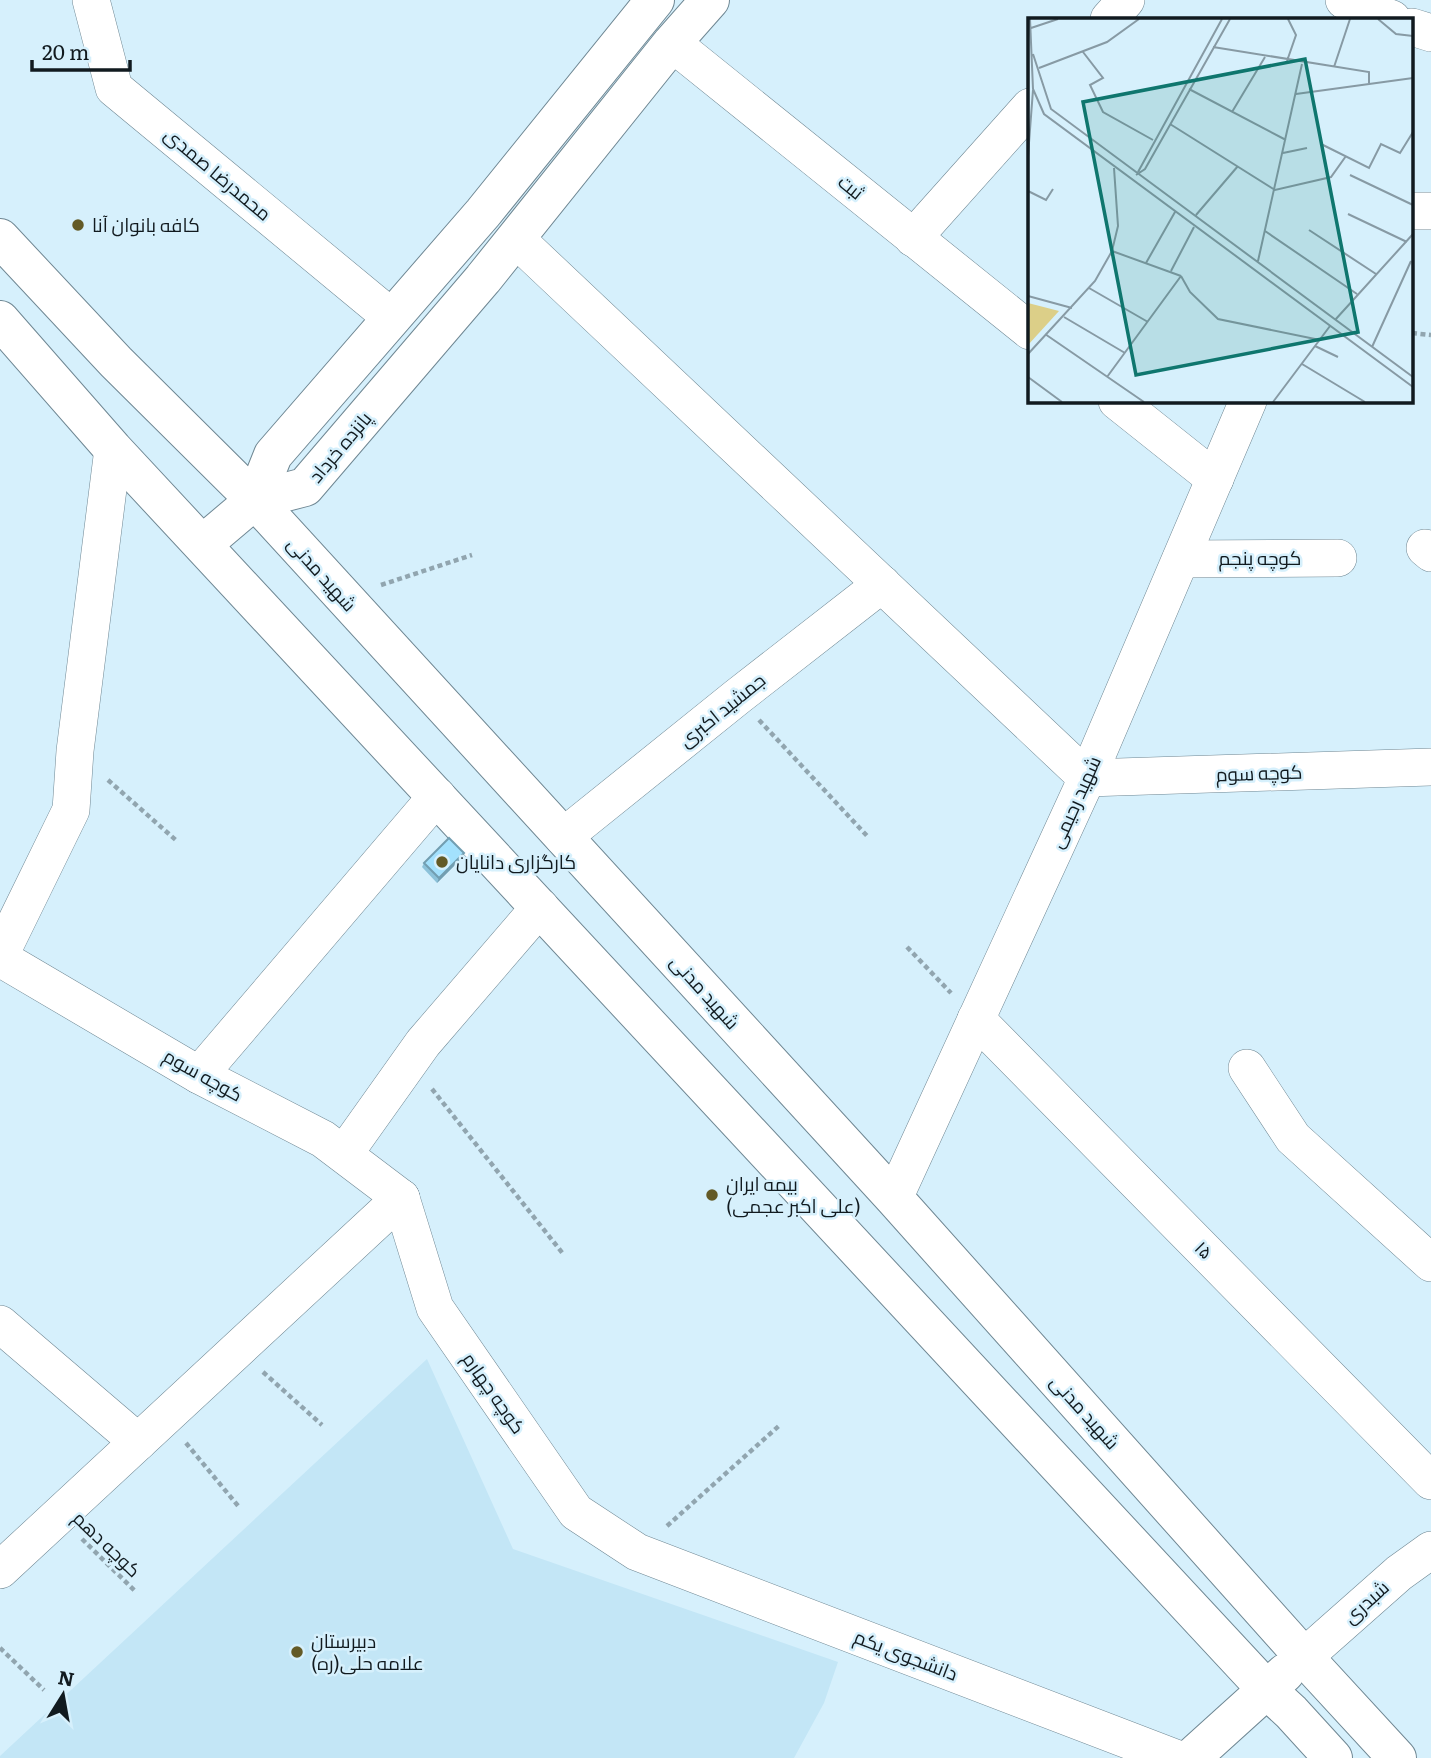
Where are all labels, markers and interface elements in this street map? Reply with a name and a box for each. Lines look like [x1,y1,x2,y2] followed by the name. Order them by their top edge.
[1028,18,1414,402] inset map
[32,28,130,72] scale bar
[42,35,89,66] text: 20 m
[159,120,278,226] street label: محمدرضا صمدی
[833,167,871,205] street label: ثبت
[92,210,200,238] place label: کافه بانوان آنا
[70,217,86,233] marker: کافه بانوان آنا
[301,405,377,488] street label: پانزده خرداد
[282,530,364,617] street label: شهید مدنی
[1219,543,1301,572] street label: کوچه پنجم
[672,665,771,753] street label: جمشید اکبری
[1041,751,1107,852] street label: شهید رحیمی
[1215,756,1303,789] street label: کوچه سوم
[456,847,576,875] place label: کارگزاری دانایان
[434,854,450,870] marker: کارگزاری دانایان
[665,948,747,1035] street label: شهید مدنی
[158,1041,248,1108] street label: کوچه سوم
[726,1169,861,1219] place label: بیمه ایران (علی اکبر عجمی)
[704,1187,720,1203] marker: بیمه ایران (علی اکبر عجمی)
[1189,1234,1220,1265] street label: ۱۵
[456,1346,533,1439] street label: کوچه چهارم
[1045,1368,1127,1455] street label: شهید مدنی
[67,1504,148,1584] street label: کوچه دهم
[1336,1573,1395,1630] street label: شبدری
[850,1621,962,1688] street label: دانشجوی یکم
[311,1626,424,1676] place label: دبیرستان علامه حلی(ره)
[289,1644,305,1660] marker: دبیرستان علامه حلی(ره)
[28,1660,98,1730] north arrow
[56,1662,77,1693] text: N

